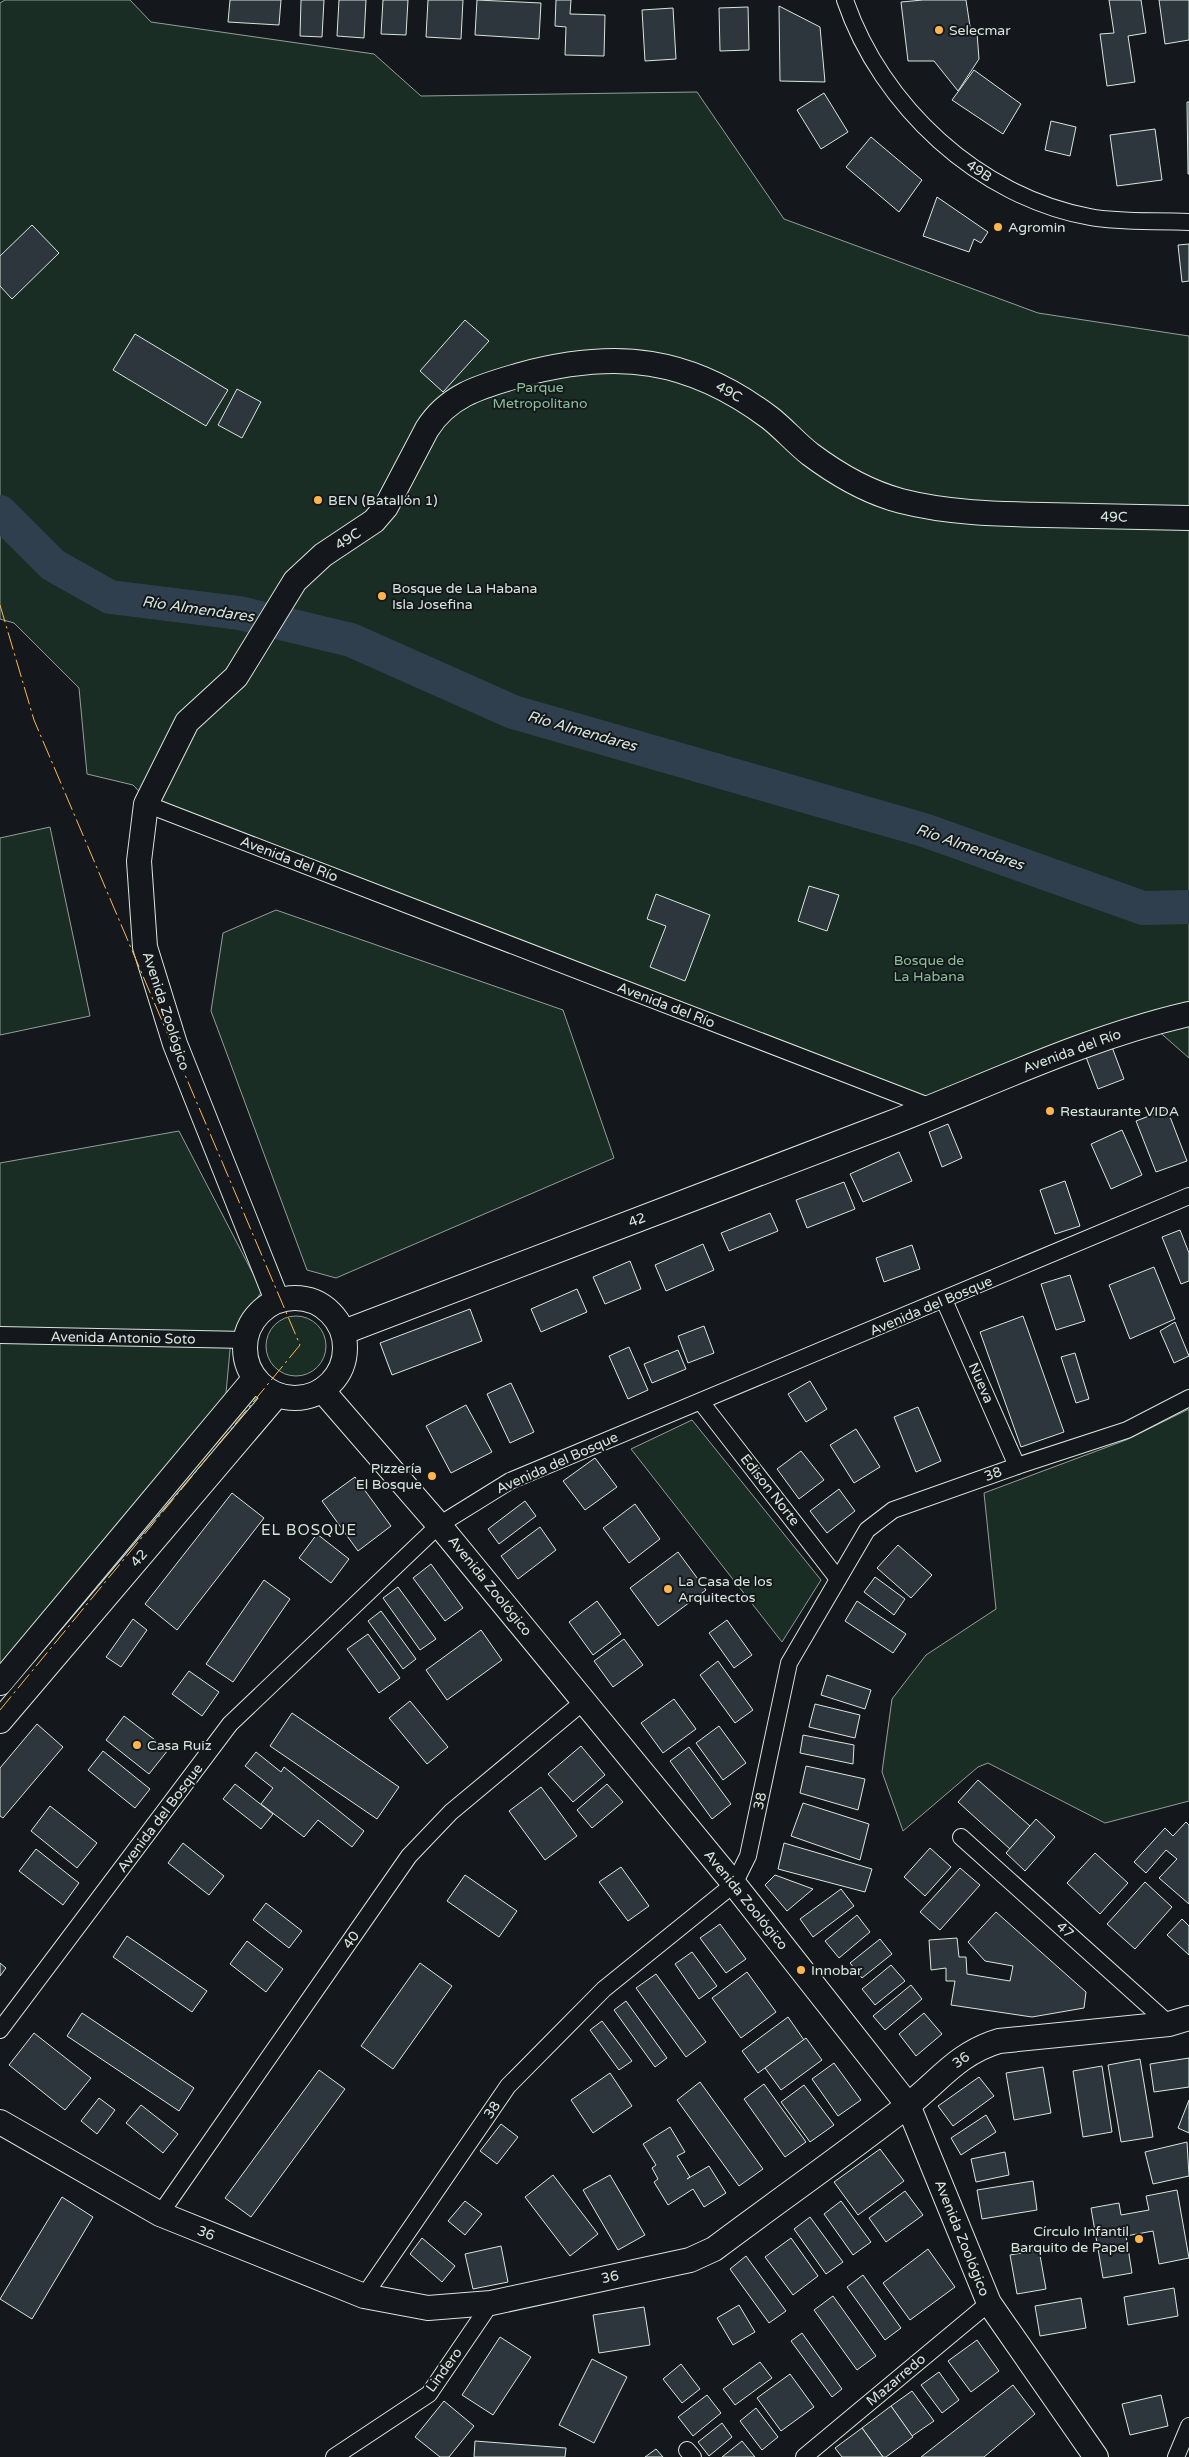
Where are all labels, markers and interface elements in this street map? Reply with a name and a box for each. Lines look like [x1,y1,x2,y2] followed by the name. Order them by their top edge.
[949,22,1011,39] place label: Selecmar
[933,24,945,36] marker: Selecmar
[963,156,995,186] street label: 49B
[1008,219,1066,236] place label: Agromin
[992,221,1004,233] marker: Agromin
[713,378,745,406] street label: 49C
[493,379,587,412] park label: Parque Metropolitano
[328,492,438,509] place label: BEN (Batallón 1)
[312,494,324,506] marker: BEN (Batallón 1)
[1100,508,1128,526] street label: 49C
[332,524,364,554] street label: 49C
[392,580,537,613] place label: Bosque de La Habana Isla Josefina
[376,590,388,602] marker: Bosque de La Habana Isla Josefina
[141,592,257,626] water label: Río Almendares
[525,707,640,756] water label: Río Almendares
[914,820,1028,874] water label: Río Almendares
[238,833,340,885] street label: Avenida del Río
[139,950,193,1072] street label: Avenida Zoológico
[893,952,965,985] park label: Bosque de La Habana
[615,979,717,1031] street label: Avenida del Río
[1021,1025,1123,1077] street label: Avenida del Río
[1060,1103,1179,1120] place label: Restaurante VIDA
[1044,1105,1056,1117] marker: Restaurante VIDA
[626,1209,648,1231] street label: 42
[867,1272,995,1340] street label: Avenida del Bosque
[50,1328,196,1348] street label: Avenida Antonio Soto
[965,1360,997,1406] street label: Nueva
[493,1428,621,1498] street label: Avenida del Bosque
[737,1451,803,1529] street label: Edison Norte
[356,1460,422,1493] place label: Pizzería El Bosque
[982,1463,1004,1485] street label: 38
[426,1470,438,1482] marker: Pizzería El Bosque
[261,1521,357,1539] district label: EL BOSQUE
[444,1533,536,1639] street label: Avenida Zoológico
[127,1546,151,1570] street label: 42
[678,1573,773,1606] place label: La Casa de los Arquitectos
[662,1583,674,1595] marker: La Casa de los Arquitectos
[147,1737,212,1754] place label: Casa Ruiz
[131,1739,143,1751] marker: Casa Ruiz
[114,1760,206,1876] street label: Avenida del Bosque
[750,1790,770,1811] street label: 38
[700,1847,792,1953] street label: Avenida Zoológico
[1053,1918,1077,1942] street label: 47
[339,1928,363,1952] street label: 40
[811,1962,863,1979] place label: Innobar
[795,1964,807,1976] marker: Innobar
[949,2048,973,2072] street label: 36
[480,2098,504,2122] street label: 38
[931,2177,993,2299] street label: Avenida Zoológico
[195,2222,218,2244] street label: 36
[1010,2223,1129,2256] place label: Círculo Infantil Barquito de Papel
[1133,2233,1145,2245] marker: Círculo Infantil Barquito de Papel
[600,2267,621,2287] street label: 36
[422,2345,466,2395] street label: Lindero
[863,2350,929,2410] street label: Mazarredo

